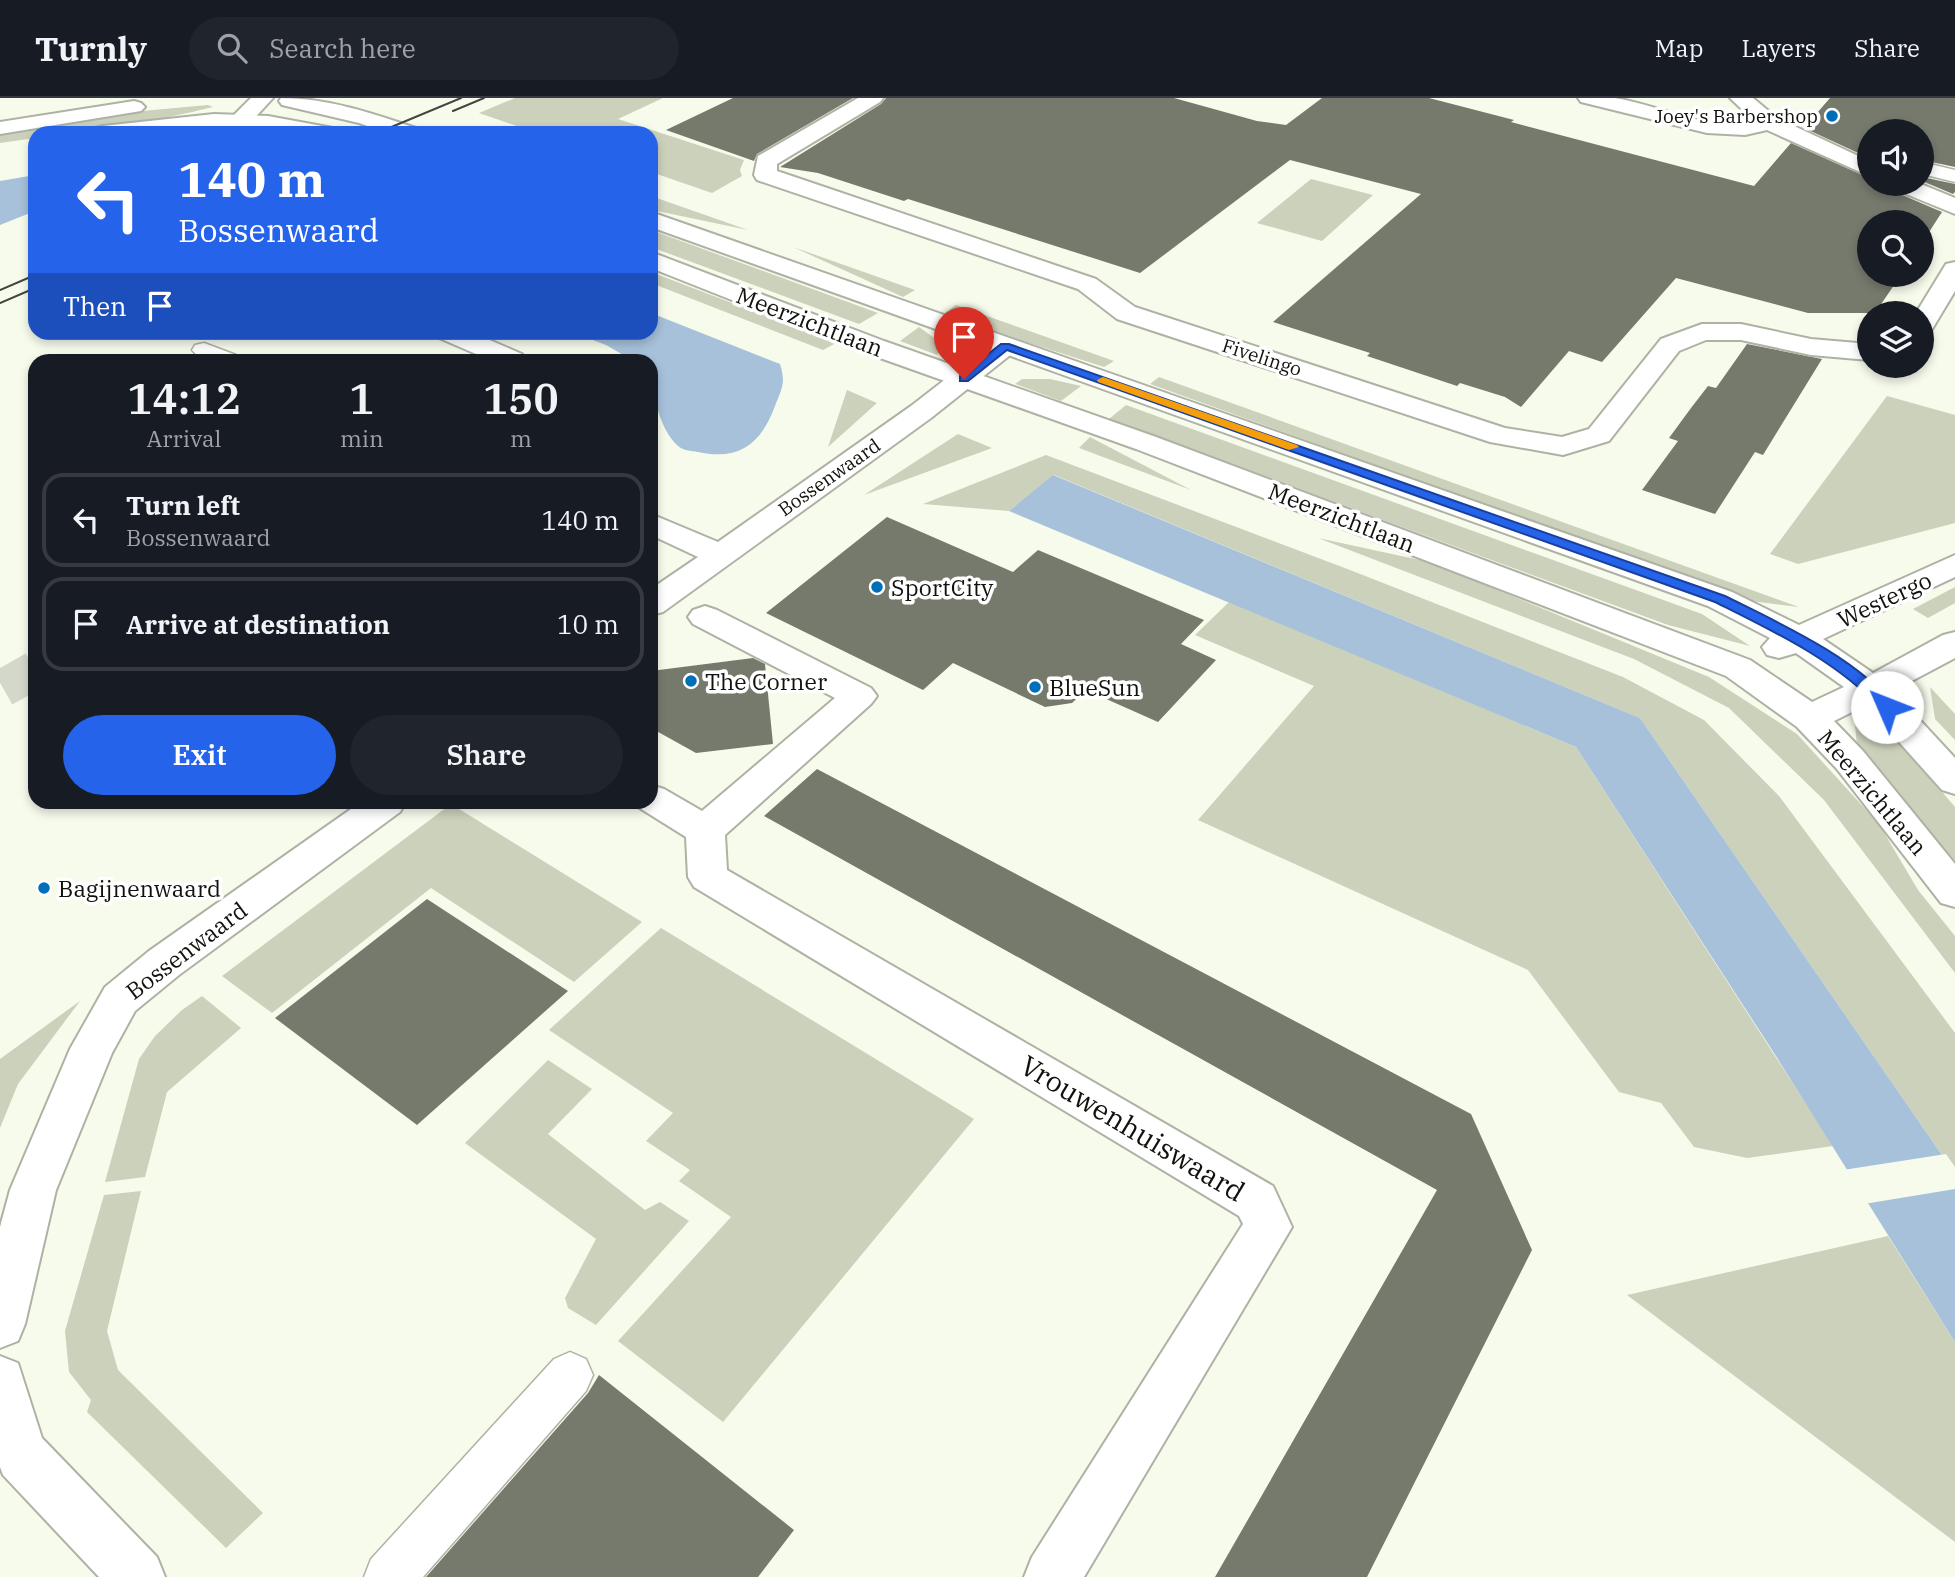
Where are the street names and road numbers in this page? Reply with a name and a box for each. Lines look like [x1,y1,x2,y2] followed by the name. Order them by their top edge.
[732,279,888,363] street label: Meerzichtlaan
[1219,333,1305,381] street label: Fivelingo
[773,433,885,521] street label: Bossenwaard
[1264,475,1420,559] street label: Meerzichtlaan
[1832,564,1936,634] street label: Westergo
[1812,723,1934,861] street label: Meerzichtlaan
[119,895,253,1005] street label: Bossenwaard
[1014,1046,1252,1210] street label: Vrouwenhuiswaard

